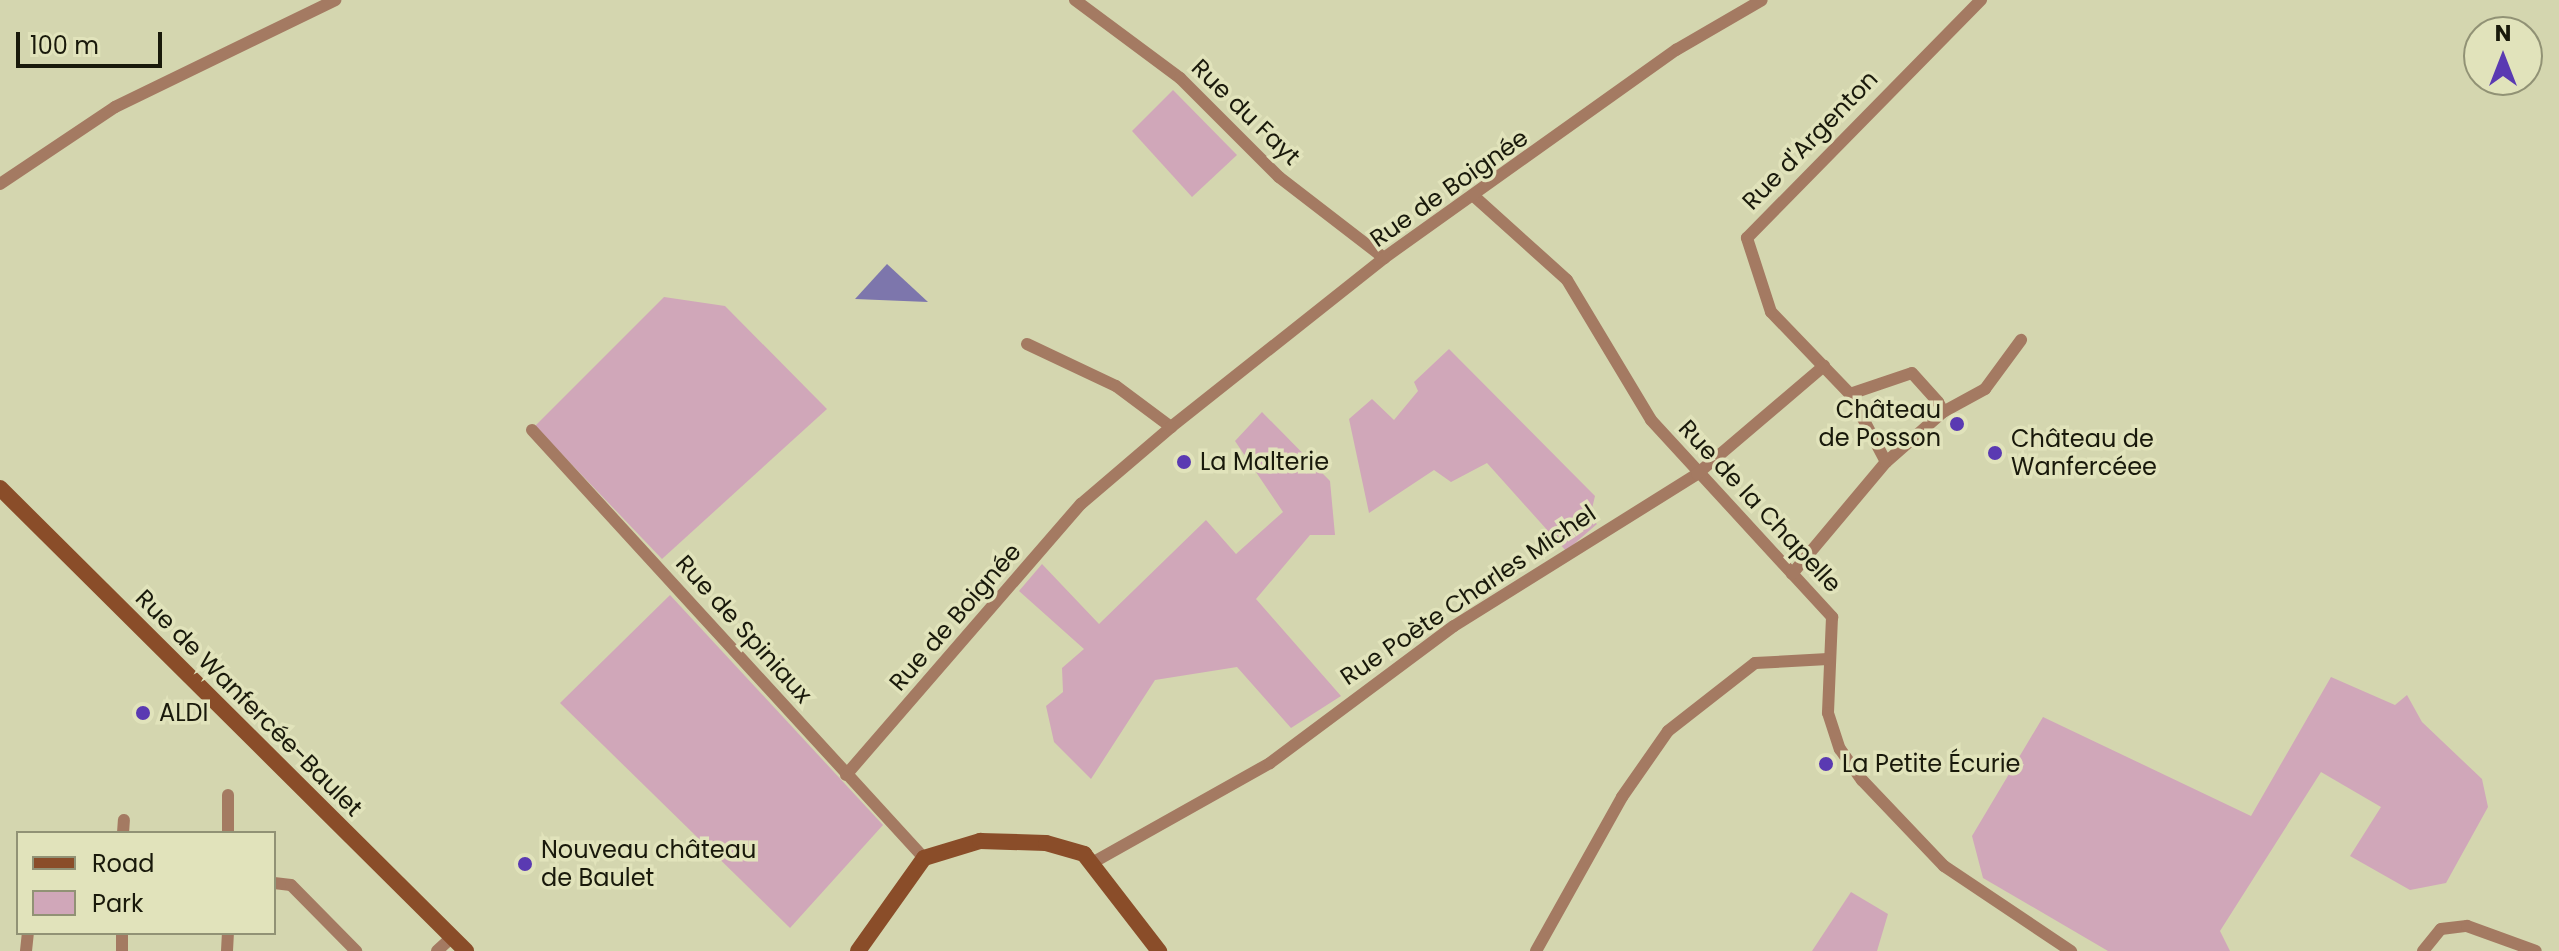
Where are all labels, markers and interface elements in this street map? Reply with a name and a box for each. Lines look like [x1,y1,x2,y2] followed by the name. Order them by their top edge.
[20,16,166,66] scale bar
[2463,16,2543,96] north arrow
[2495,18,2511,49] text: N
[30,29,99,62] text: 100 m
[1186,53,1306,171] street label: Rue du Fayt
[1736,64,1884,216] street label: Rue d'Argenton
[1365,123,1533,253] street label: Rue de Boignée
[1818,396,1941,452] place label: Château de Posson
[1673,414,1847,598] street label: Rue de la Chapelle
[1948,415,1966,433] marker: Château de Posson
[2011,425,2157,481] place label: Château de Wanfercéee
[1986,444,2004,462] marker: Château de Wanfercéee
[1200,448,1329,476] place label: La Malterie
[1175,453,1193,471] marker: La Malterie
[1335,499,1601,691] street label: Rue Poète Charles Michel
[883,537,1027,697] street label: Rue de Boignée
[670,549,818,709] street label: Rue de Spiniaux
[130,584,368,822] street label: Rue de Wanfercée-Baulet
[159,699,208,727] place label: ALDI
[134,704,152,722] marker: ALDI
[1842,750,2020,778] place label: La Petite Écurie
[1817,755,1835,773] marker: La Petite Écurie
[16,831,276,935] legend
[541,836,756,892] place label: Nouveau château de Baulet
[92,847,154,880] text: Road
[516,855,534,873] marker: Nouveau château de Baulet
[92,887,143,920] text: Park

